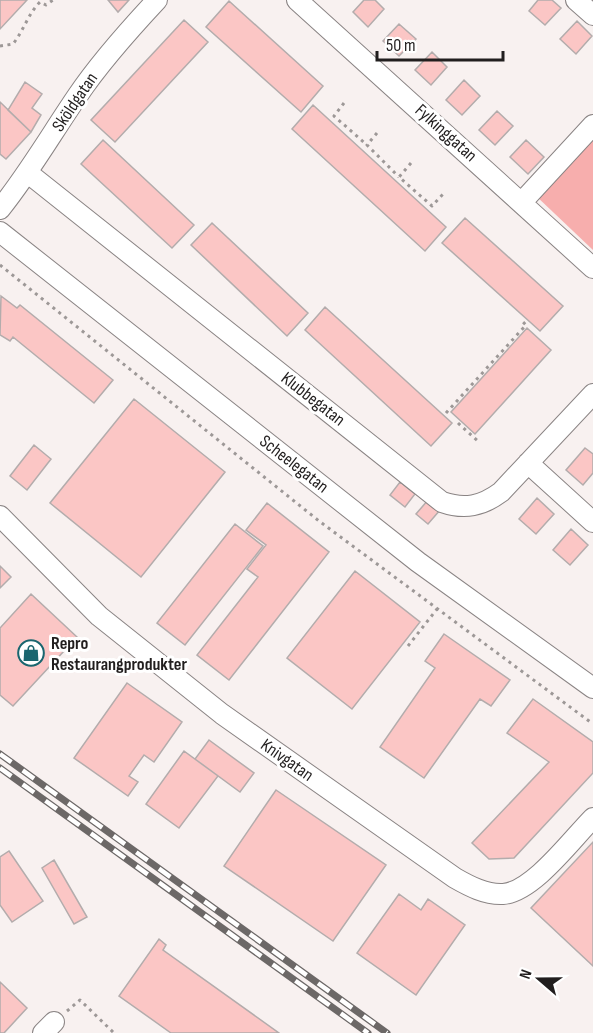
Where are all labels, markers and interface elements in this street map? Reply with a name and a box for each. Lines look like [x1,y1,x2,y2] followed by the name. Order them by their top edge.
[377,24,503,62] scale bar
[386,35,416,56] text: 50 m
[48,69,102,135] street label: Sköldgatan
[411,100,481,166] street label: Fylkinggatan
[277,368,349,430] street label: Klubbegatan
[255,431,333,497] street label: Scheelegatan
[51,633,188,675] place label: Repro Restaurangprodukter
[16,638,46,668] shop icon: Repro Restaurangprodukter
[257,734,317,786] street label: Knivgatan
[509,949,569,1009] north arrow
[516,967,537,982] text: N

